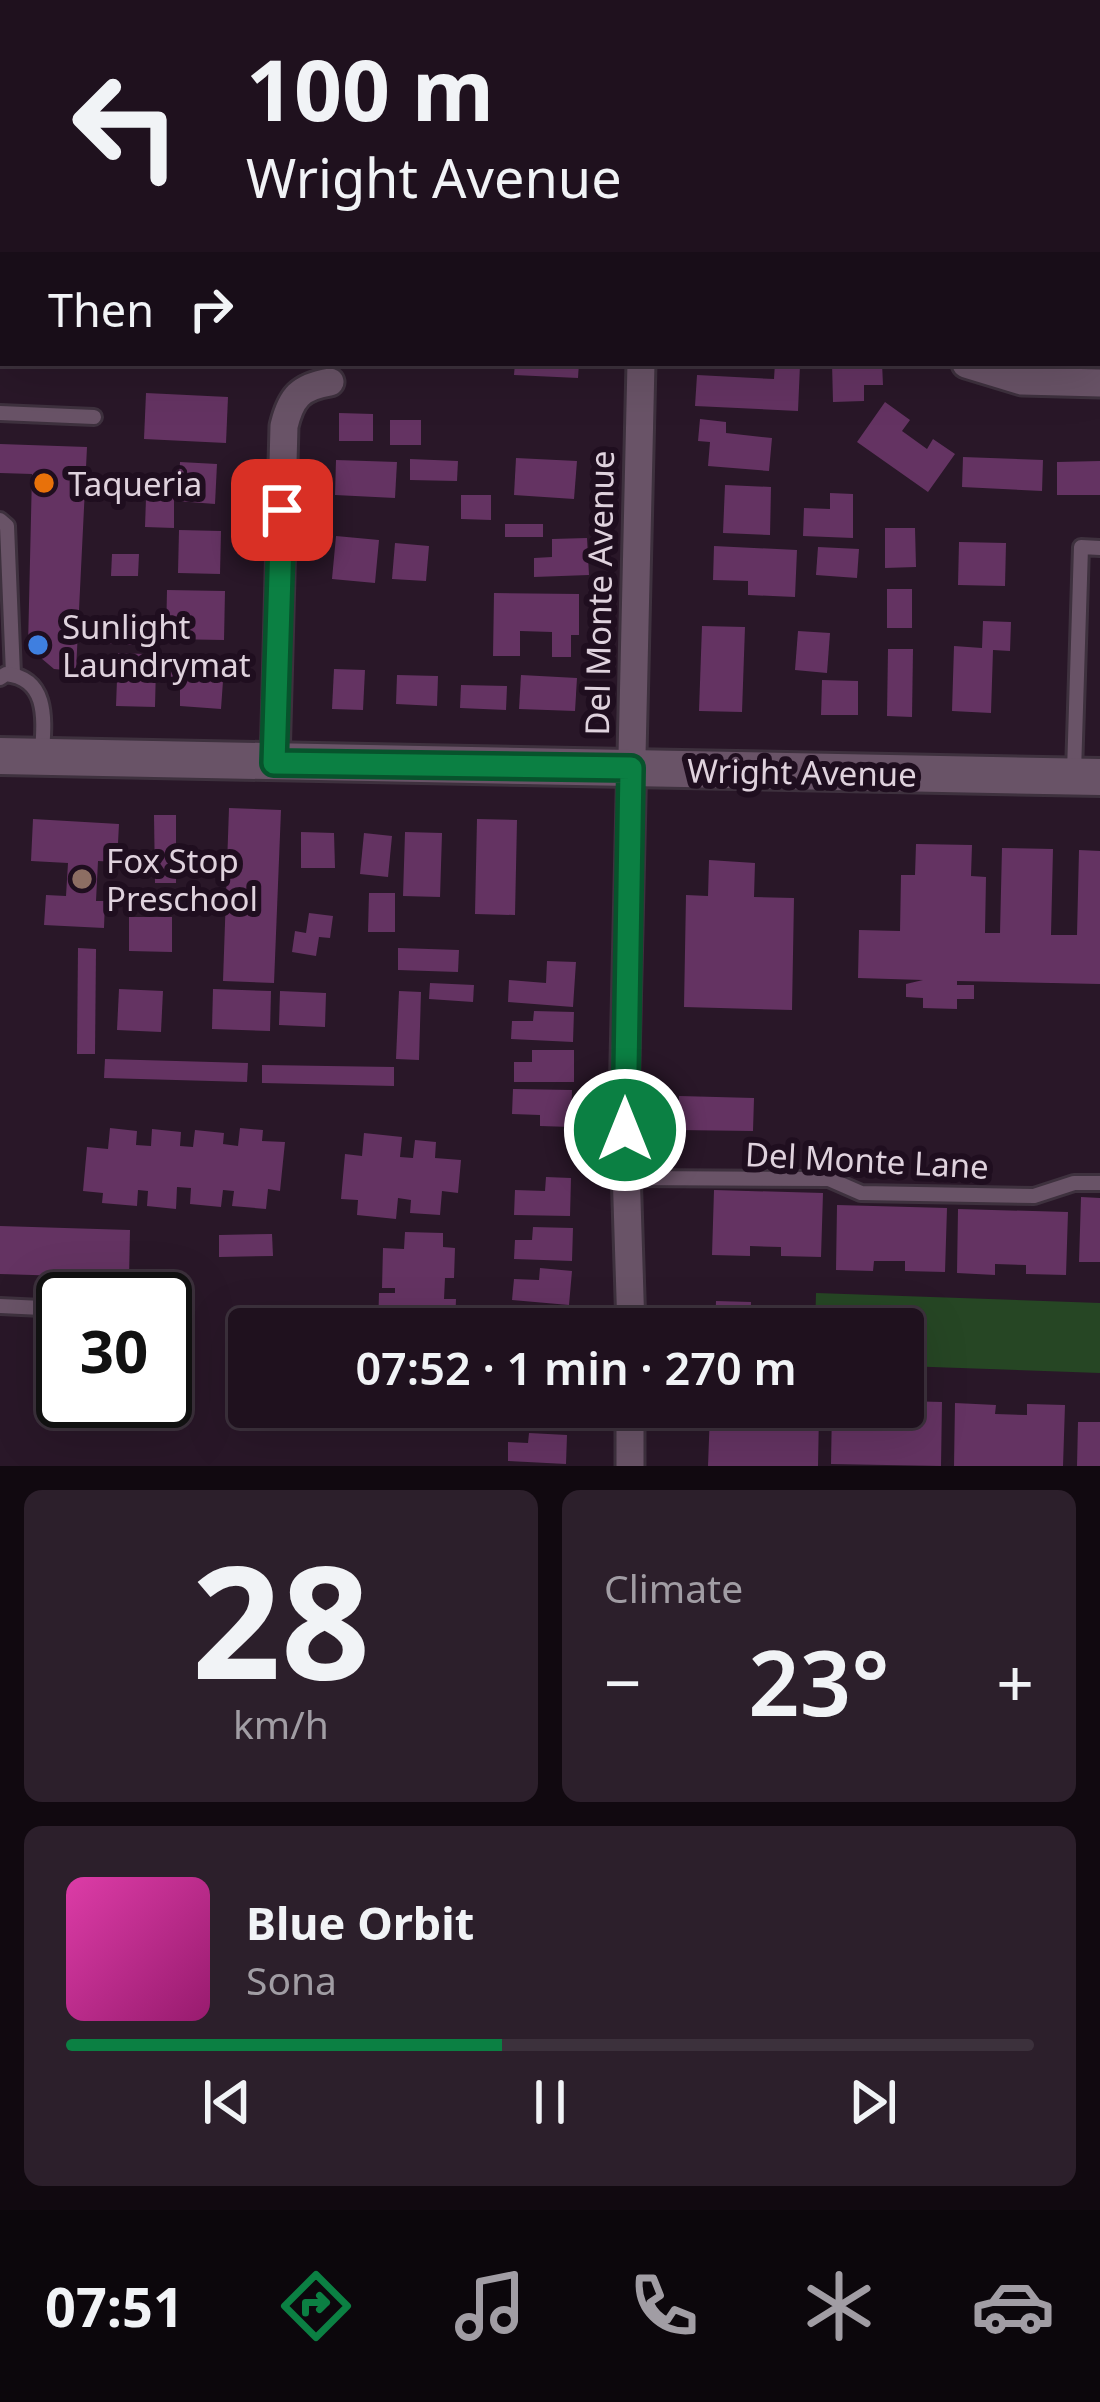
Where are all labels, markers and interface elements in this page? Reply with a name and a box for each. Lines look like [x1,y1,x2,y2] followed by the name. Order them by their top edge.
[246,31,494,146] text: 100 m
[48,48,204,204] icon: left
[246,140,622,214] text: Wright Avenue
[178,276,244,342] icon: right
[48,279,154,340] text: Then
[574,450,624,736] street label: Del Monte Avenue
[231,459,333,561] pin
[68,461,202,506] place label: Taqueria
[31,470,57,496] marker: Taqueria
[249,477,315,543] icon: arrive
[62,604,251,687] place label: Sunlight Laundrymat
[25,632,51,658] marker: Sunlight Laundrymat
[687,748,917,796] street label: Wright Avenue
[106,838,258,921] place label: Fox Stop Preschool
[69,866,95,892] marker: Fox Stop Preschool
[562,1067,688,1193] position arrow
[744,1131,990,1189] street label: Del Monte Lane
[36,1272,192,1428] speed limit sign: 30
[355,1337,797,1398] text: 07:52 · 1 min · 270 m
[192,1512,370,1725] text: 28
[604,1561,743,1614] text: Climate
[748,1620,890,1742] text: 23°
[604,1636,642,1726] text: −
[996,1636,1034,1726] text: +
[233,1697,329,1750] text: km/h
[246,1892,474,1953] text: Blue Orbit
[246,1953,337,2006] text: Sona
[194,2069,260,2135] icon: previous
[517,2069,583,2135] icon: pause
[840,2069,906,2135] icon: next
[274,2264,358,2348] icon: directions
[448,2264,532,2348] icon: music
[622,2264,706,2348] icon: phone
[797,2264,881,2348] icon: climate
[971,2264,1055,2348] icon: car
[45,2269,184,2343] text: 07:51

